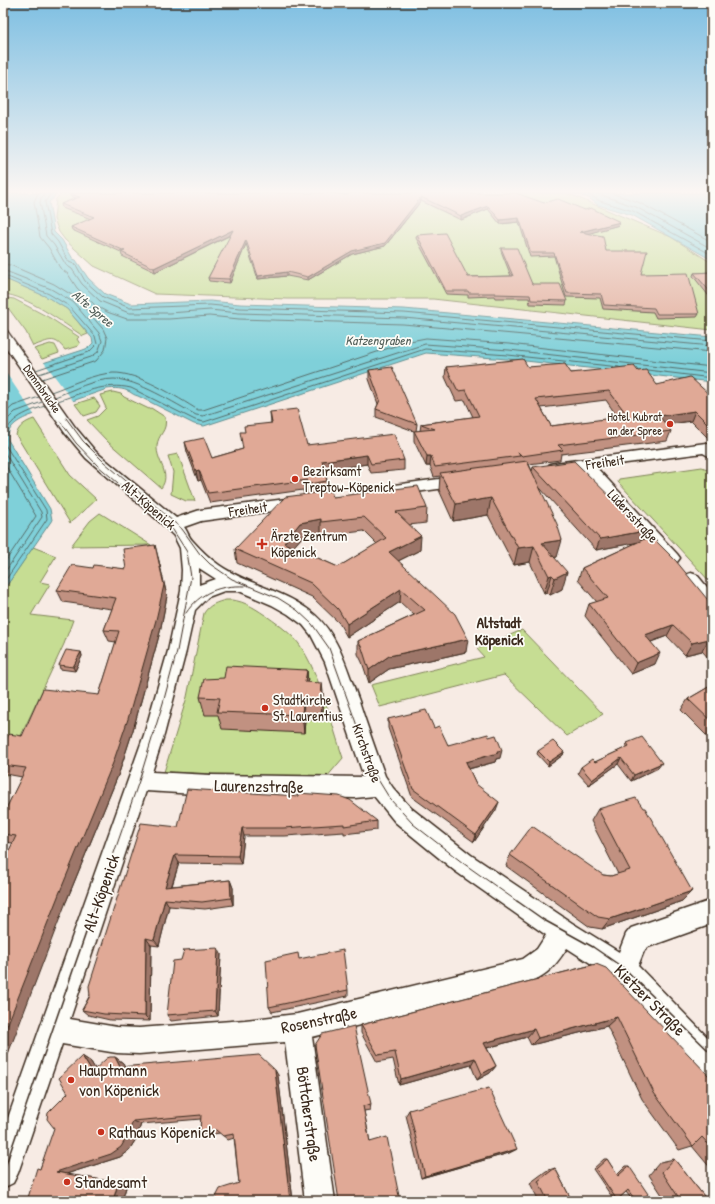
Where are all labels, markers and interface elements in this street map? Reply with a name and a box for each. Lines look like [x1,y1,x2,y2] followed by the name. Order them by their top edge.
[68,285,118,332] water label: Alte Spree
[345,331,412,350] water label: Katzengraben
[20,361,65,416] street label: Dammbrücke
[607,408,663,439] place label: Hotel Kubrat an der Spree
[665,419,675,429] marker: Hotel Kubrat an der Spree
[583,449,626,474] street label: Freiheit
[303,461,395,497] place label: Bezirksamt Treptow-Köpenick
[290,474,300,484] marker: Bezirksamt Treptow-Köpenick
[117,476,181,534] street label: Alt-Köpenick
[603,485,663,548] street label: Lüdersstraße
[226,496,269,521] street label: Freiheit
[271,526,347,562] place label: Ärzte Zentrum Köpenick
[256,538,268,550] marker: Ärzte Zentrum Köpenick
[475,612,524,651] district label: Altstadt Köpenick
[273,690,343,725] place label: Stadtkirche St. Laurentius
[260,703,270,713] marker: Stadtkirche St. Laurentius
[347,721,387,786] street label: Kirchstraße
[214,773,304,798] street label: Laurenzstraße
[77,851,124,935] street label: Alt-Köpenick
[610,959,691,1041] street label: Kietzer Straße
[279,1000,359,1039] street label: Rosenstraße
[79,1058,159,1101] place label: Hauptmann von Köpenick
[291,1065,328,1163] street label: Böttcherstraße
[66,1075,76,1085] marker: Hauptmann von Köpenick
[109,1120,215,1143] place label: Rathaus Köpenick
[96,1127,106,1137] marker: Rathaus Köpenick
[75,1170,148,1193] place label: Standesamt
[62,1177,72,1187] marker: Standesamt

